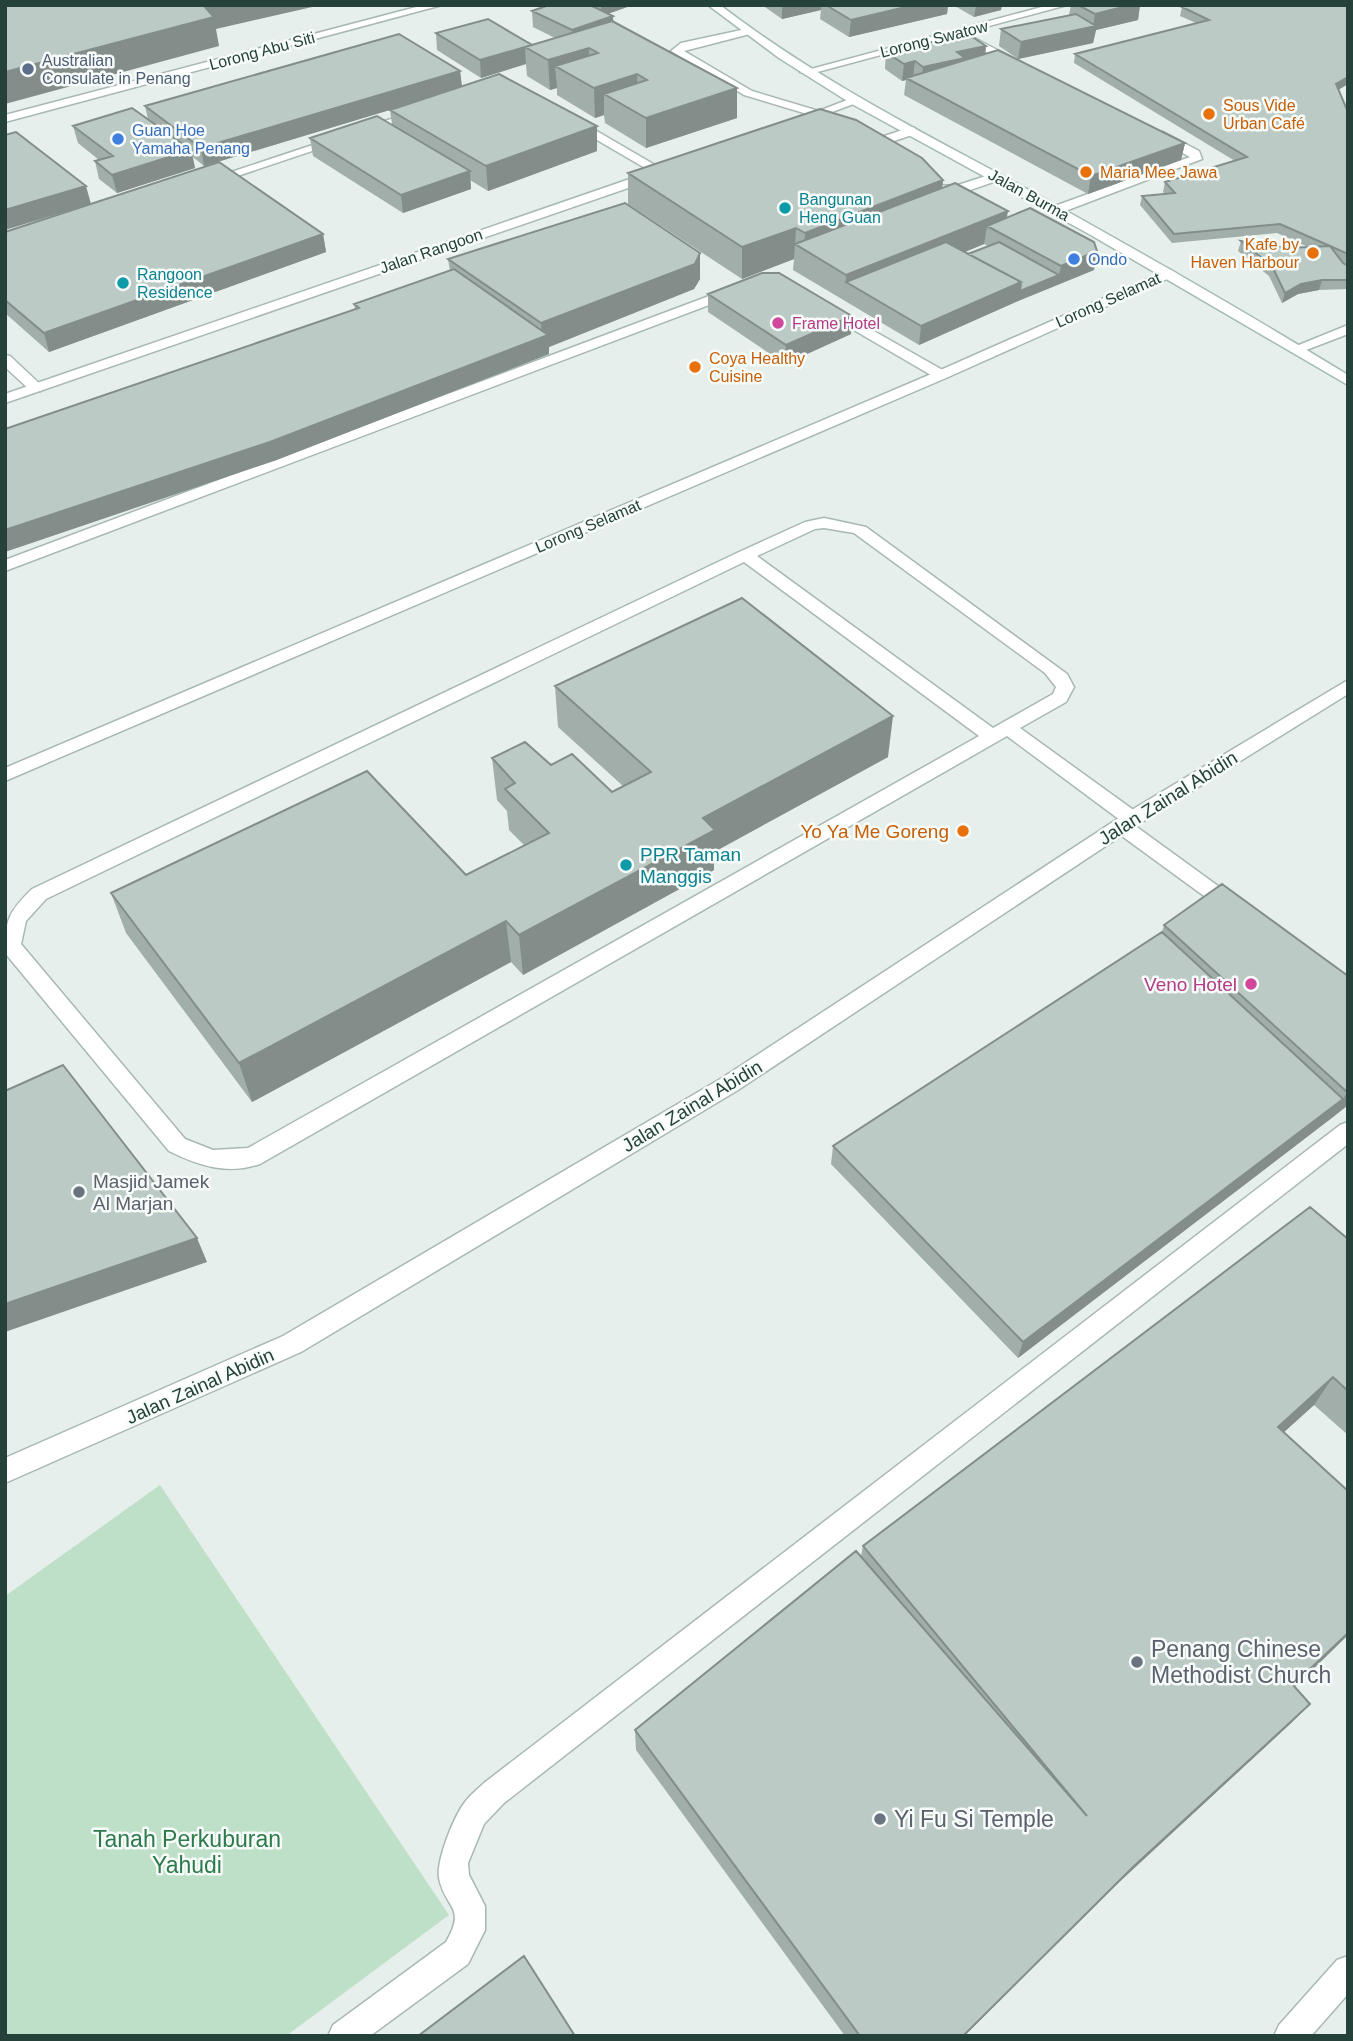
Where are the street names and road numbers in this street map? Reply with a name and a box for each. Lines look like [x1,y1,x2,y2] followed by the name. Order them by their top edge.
[878,17,990,61] street label: Lorong Swatow
[207,29,317,73] street label: Lorong Abu Siti
[986,166,1072,224] street label: Jalan Burma
[377,225,485,277] street label: Jalan Rangoon
[1053,269,1164,331] street label: Lorong Selamat
[533,496,644,556] street label: Lorong Selamat
[1095,747,1241,849] street label: Jalan Zainal Abidin
[618,1056,766,1156] street label: Jalan Zainal Abidin
[123,1344,277,1428] street label: Jalan Zainal Abidin

